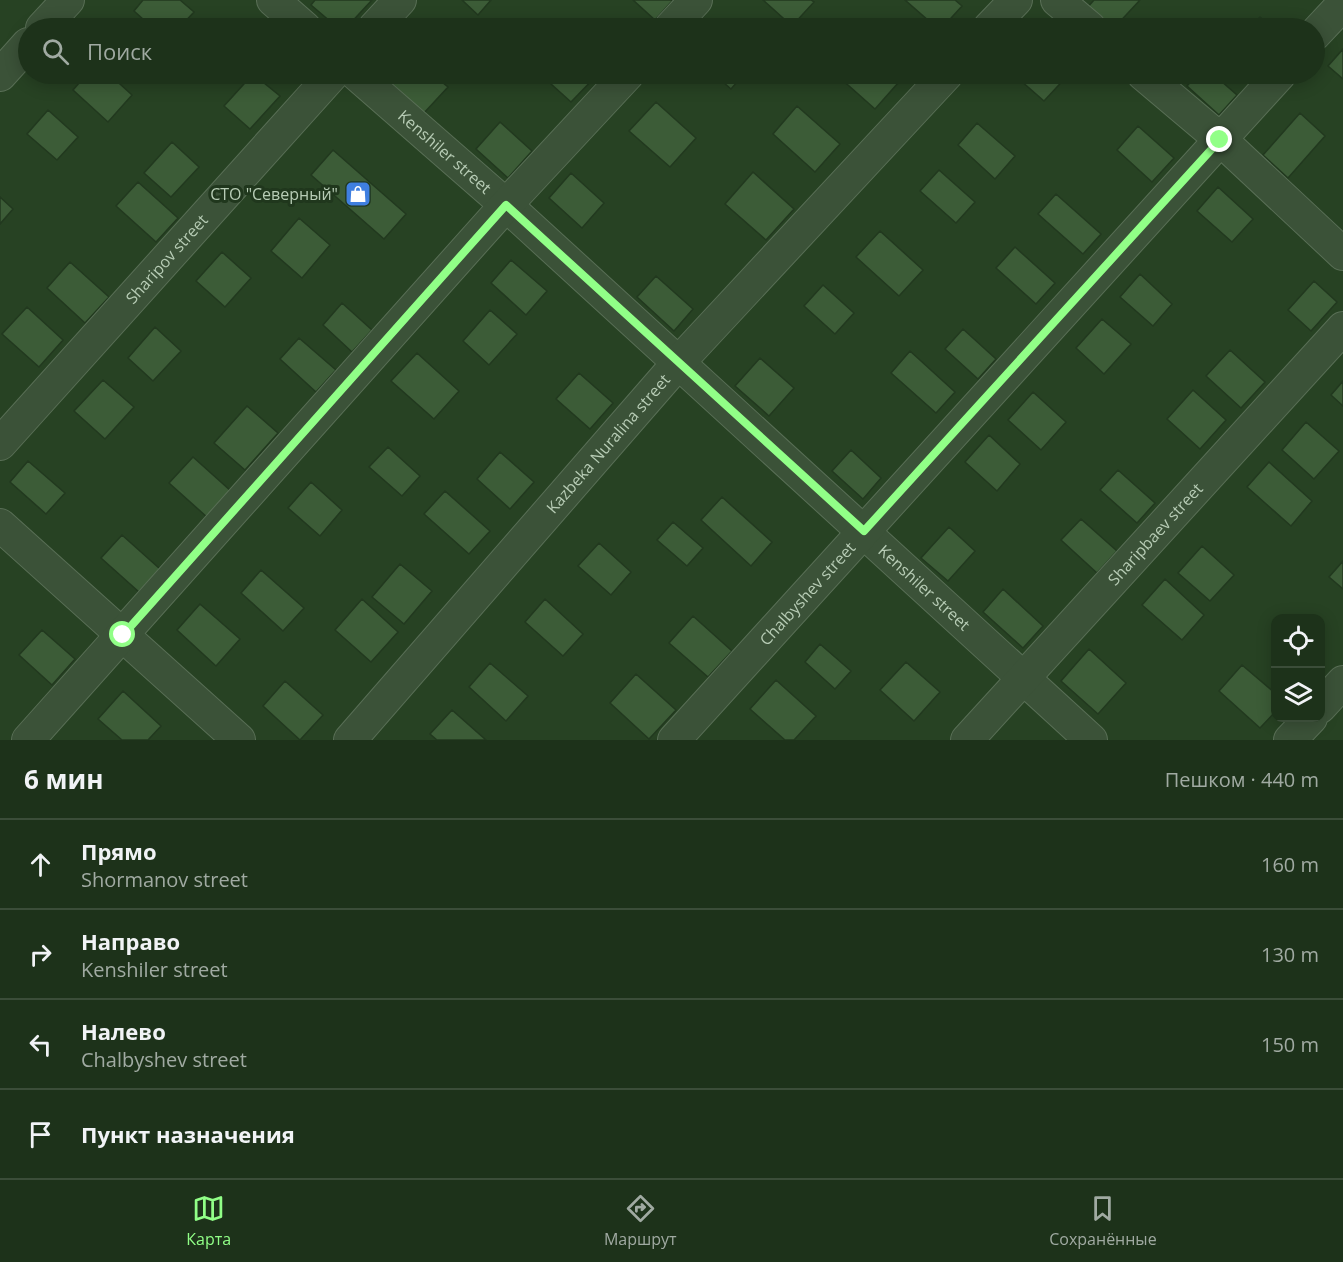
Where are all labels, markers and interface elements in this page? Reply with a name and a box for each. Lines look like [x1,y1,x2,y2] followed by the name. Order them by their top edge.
[18,18,1325,84] search box
[39,35,72,68] icon: search
[87,36,152,66] text: Поиск
[393,105,497,199] street label: Kenshiler street
[1206,126,1232,152] route end
[343,179,373,209] shop icon: СТО "Северный"
[210,183,338,205] place label: СТО "Северный"
[121,209,213,308] street label: Sharipov street
[541,369,675,518] street label: Kazbeka Nuralina street
[1103,478,1208,590] street label: Sharipbaev street
[754,537,860,650] street label: Chalbyshev street
[874,540,975,635] street label: Kenshiler street
[1271,614,1325,722] map controls
[1271,614,1325,668] button: locate
[109,621,135,647] route start
[1271,668,1325,722] button: layers
[24,761,104,797] text: 6 мин
[1165,766,1319,793] text: Пешком · 440 m
[81,836,157,866] text: Прямо
[24,848,57,881] icon: ahead
[1261,851,1319,878] text: 160 m
[81,866,248,893] text: Shormanov street
[81,926,180,956] text: Направо
[24,938,57,971] icon: right
[1261,941,1319,968] text: 130 m
[81,956,228,983] text: Kenshiler street
[81,1016,166,1046] text: Налево
[24,1028,57,1061] icon: left
[1261,1031,1319,1058] text: 150 m
[81,1046,247,1073] text: Chalbyshev street
[24,1118,57,1151] icon: arrive
[81,1119,295,1149] text: Пункт назначения
[186,1192,231,1250] tab: Карта
[604,1192,677,1250] tab: Маршрут
[1049,1192,1157,1250] tab: Сохранённые

